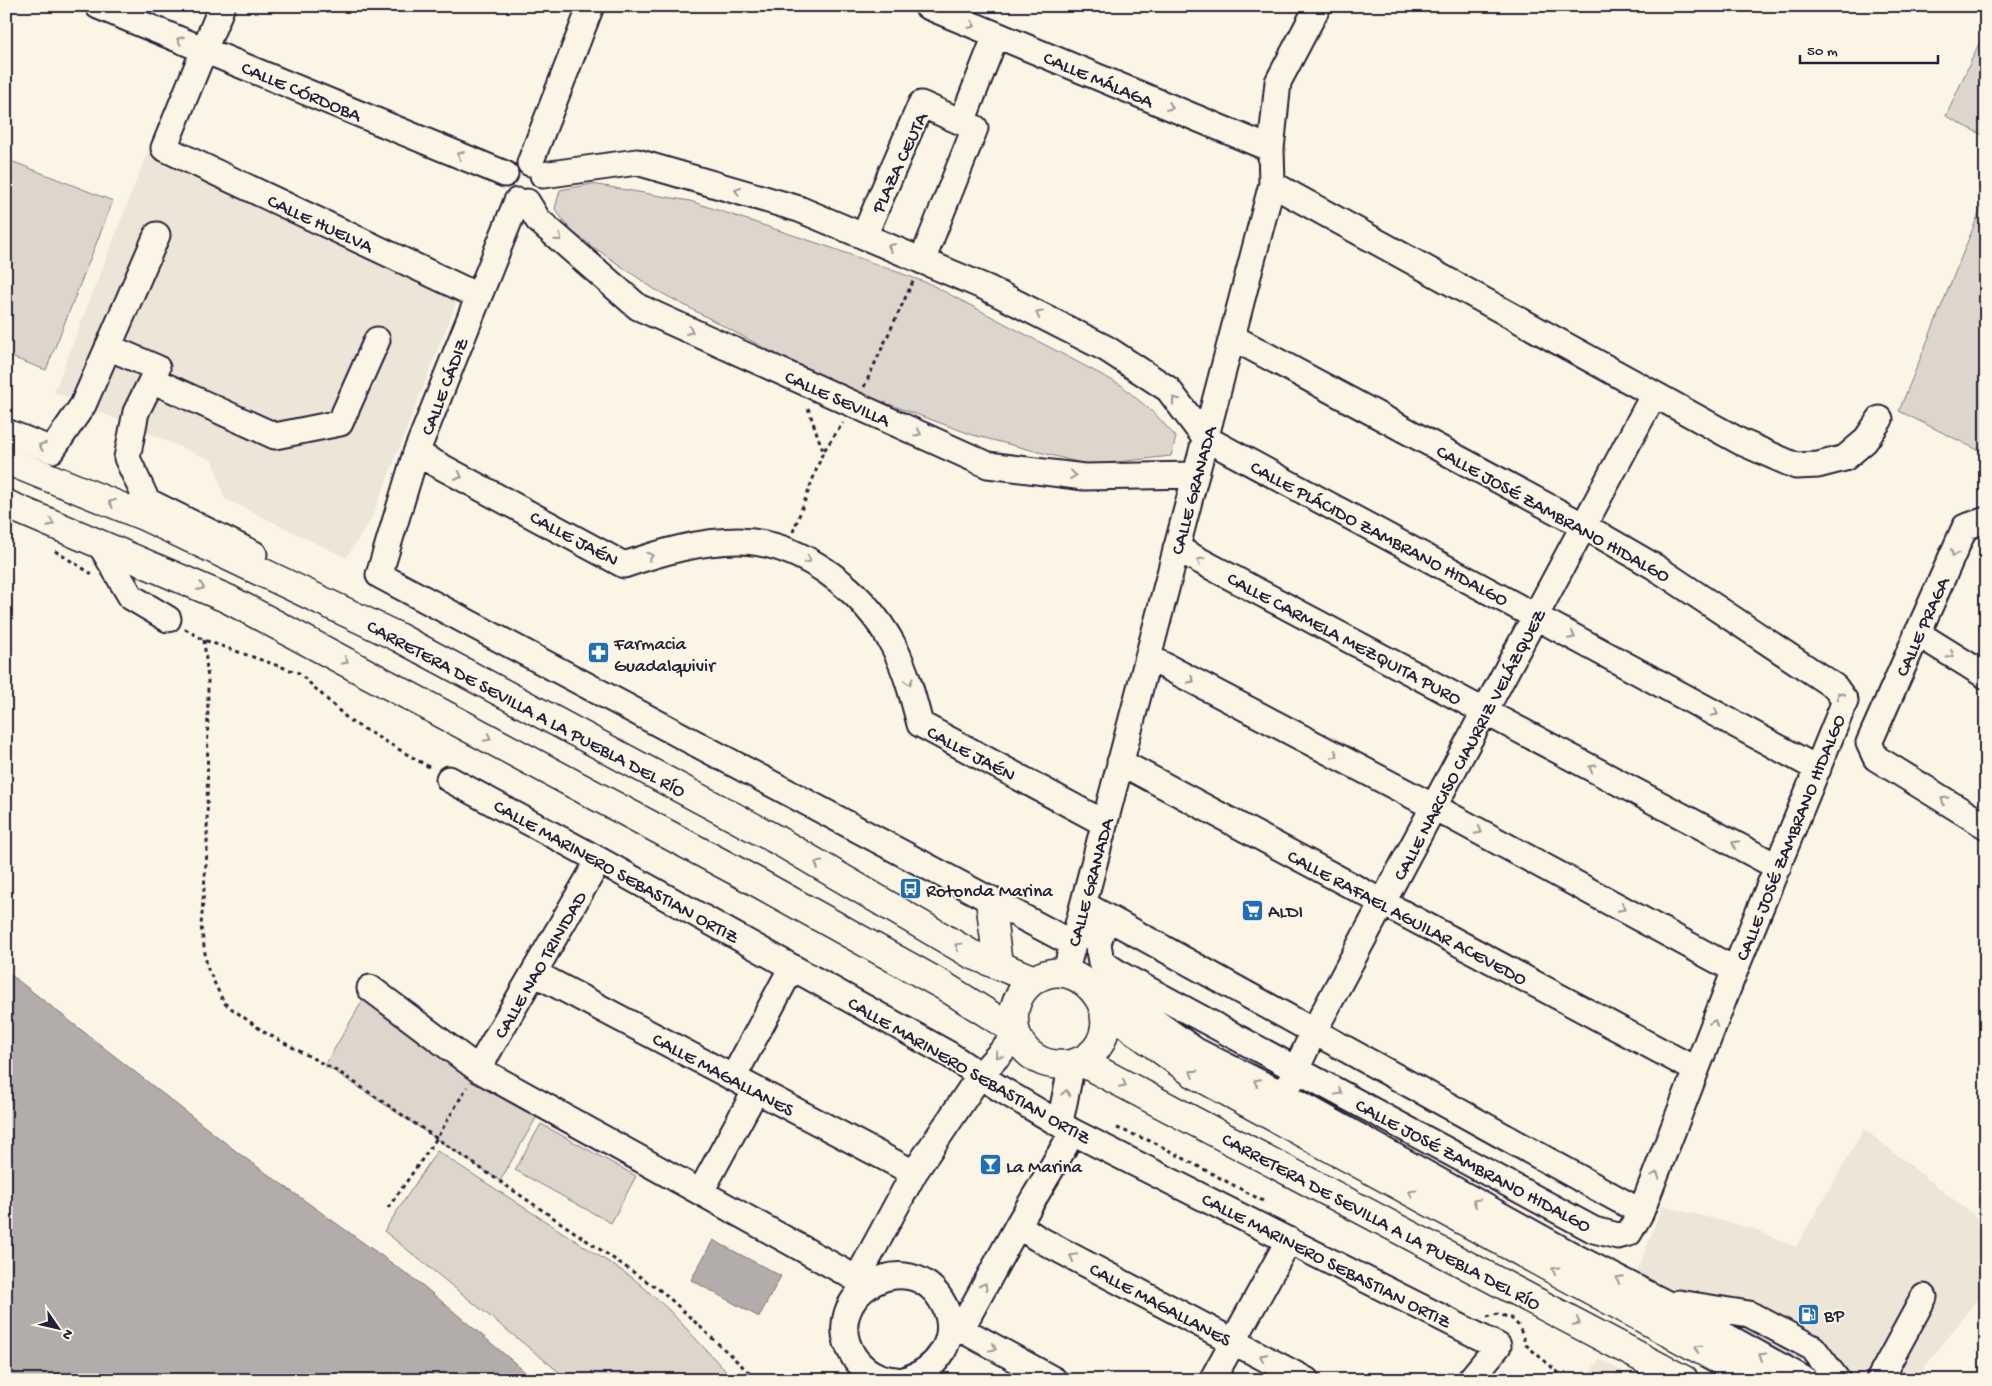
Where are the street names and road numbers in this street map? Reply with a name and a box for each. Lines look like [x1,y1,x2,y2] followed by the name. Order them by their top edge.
[1039,48,1158,115] street label: CALLE MÁLAGA
[237,58,366,130] street label: CALLE CÓRDOBA
[867,108,935,218] street label: PLAZA CEUTA
[263,191,378,260] street label: CALLE HUELVA
[417,335,476,439] street label: CALLE CÁDIZ
[780,367,894,434] street label: CALLE SEVILLA
[1167,422,1224,558] street label: CALLE GRANADA
[1431,441,1674,589] street label: CALLE JOSÉ ZAMBRANO HIDALGO
[1245,457,1512,613] street label: CALLE PLÁCIDO ZAMBRANO HIDALGO
[525,507,622,573] street label: CALLE JAÉN
[1222,568,1465,712] street label: CALLE CARMELA MEZQUITA PURO
[1892,572,1957,681] street label: CALLE PRAGA
[1390,605,1553,885] street label: CALLE NARCISO CIAURRIZ VELÁZQUEZ
[362,616,689,805] street label: CARRETERA DE SEVILLA A LA PUEBLA DEL RÍO
[1732,711,1853,965] street label: CALLE JOSÉ ZAMBRANO HIDALGO
[922,722,1019,788] street label: CALLE JAÉN
[489,796,743,951] street label: CALLE MARINERO SEBASTIAN ORTIZ
[1064,814,1121,950] street label: CALLE GRANADA
[1283,846,1531,992] street label: CALLE RAFAEL AGUILAR ACEVEDO
[491,888,594,1043] street label: CALLE NAO TRINIDAD
[843,993,1094,1152] street label: CALLE MARINERO SEBASTIAN ORTIZ
[647,1029,797,1123] street label: CALLE MAGALLANES
[1351,1095,1595,1239] street label: CALLE JOSÉ ZAMBRANO HIDALGO
[1217,1129,1544,1318] street label: CARRETERA DE SEVILLA A LA PUEBLA DEL RÍO
[1197,1189,1455,1336] street label: CALLE MARINERO SEBASTIAN ORTIZ
[1084,1259,1234,1353] street label: CALLE MAGALLANES

